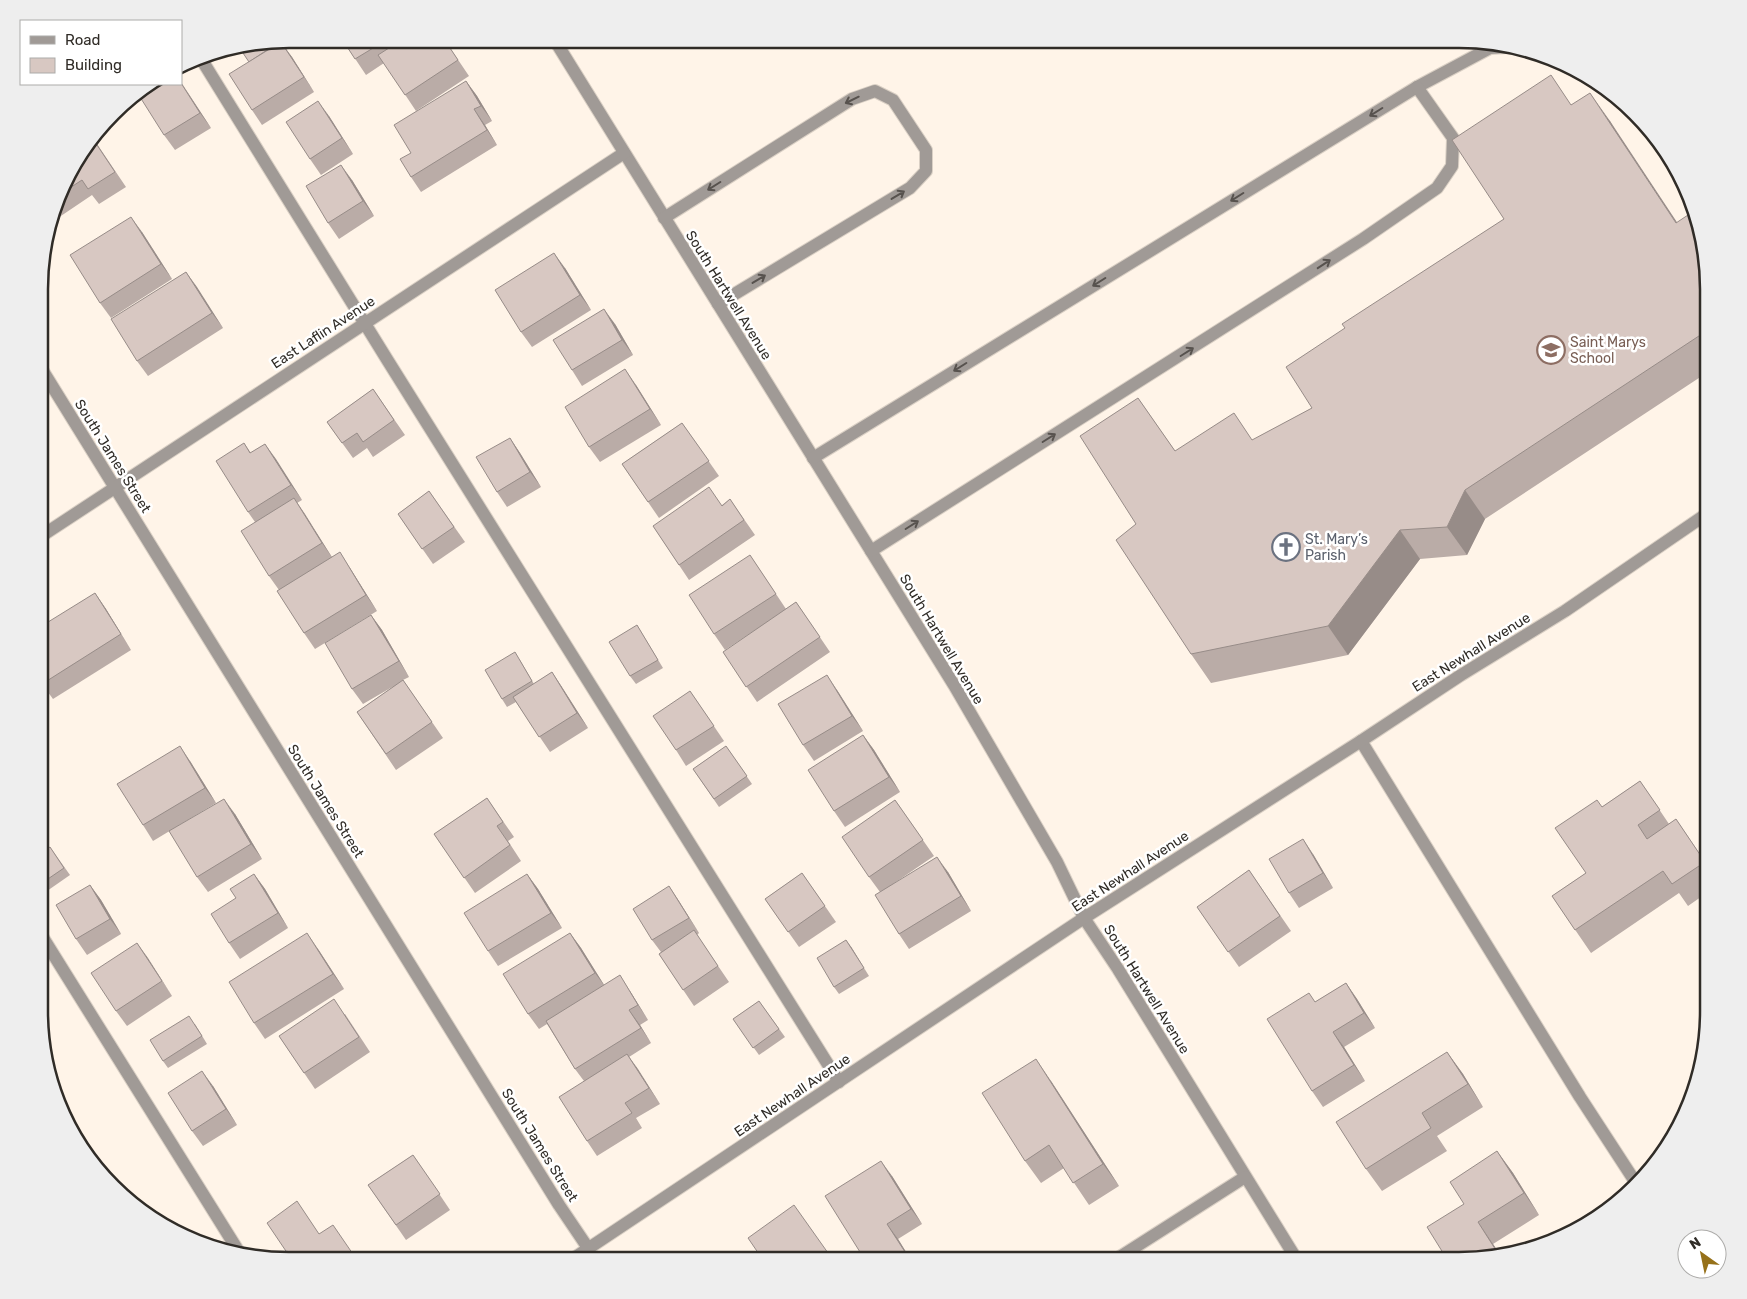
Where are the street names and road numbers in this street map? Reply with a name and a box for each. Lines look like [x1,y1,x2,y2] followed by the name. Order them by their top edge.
[682,228,775,363] street label: South Hartwell Avenue
[268,292,378,372] street label: East Laflin Avenue
[71,396,155,517] street label: South James Street
[896,571,987,708] street label: South Hartwell Avenue
[1409,609,1534,696] street label: East Newhall Avenue
[284,741,368,862] street label: South James Street
[1069,827,1192,916] street label: East Newhall Avenue
[1100,922,1193,1057] street label: South Hartwell Avenue
[731,1050,854,1140] street label: East Newhall Avenue
[498,1085,582,1206] street label: South James Street

